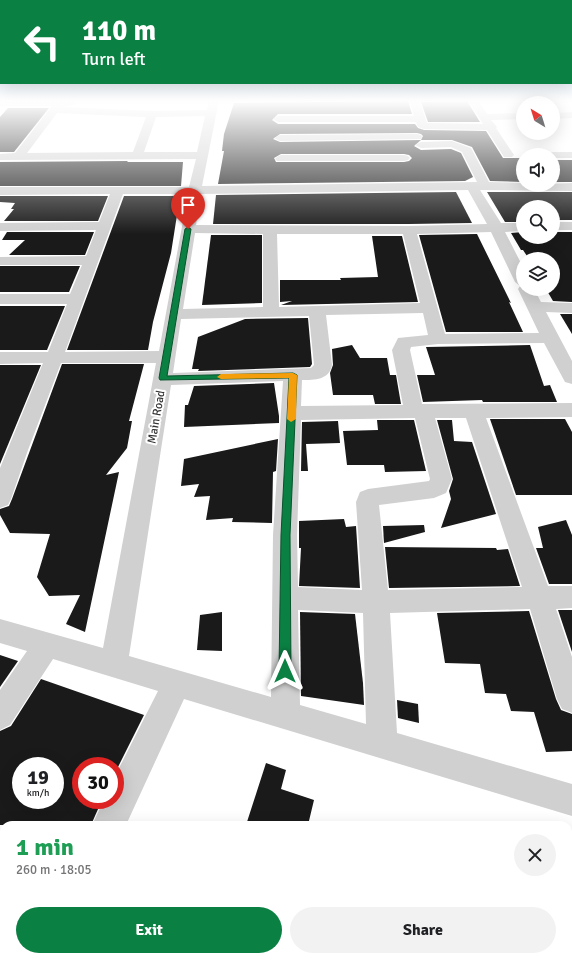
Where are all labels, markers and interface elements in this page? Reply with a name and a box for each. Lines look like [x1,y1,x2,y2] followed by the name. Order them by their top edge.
[82,14,156,48] text: 110 m
[16,16,68,68] icon: left
[82,48,145,70] text: Turn left
[516,96,560,140] north arrow
[516,96,560,296] map controls
[516,148,560,192] button: sound
[171,188,205,229] pin
[177,194,199,216] icon: arrive
[516,200,560,244] button: search
[516,252,560,296] button: layers
[144,389,169,445] street label: Main Road
[264,650,306,692] position arrow
[72,757,124,809] speed limit sign: 30
[27,765,49,790] text: 19
[27,787,49,799] text: km/h
[16,832,74,862] text: 1 min
[514,834,556,876] button: close
[16,862,92,878] text: 260 m · 18:05
[16,907,282,953] button: Exit
[290,907,556,953] button: Share

